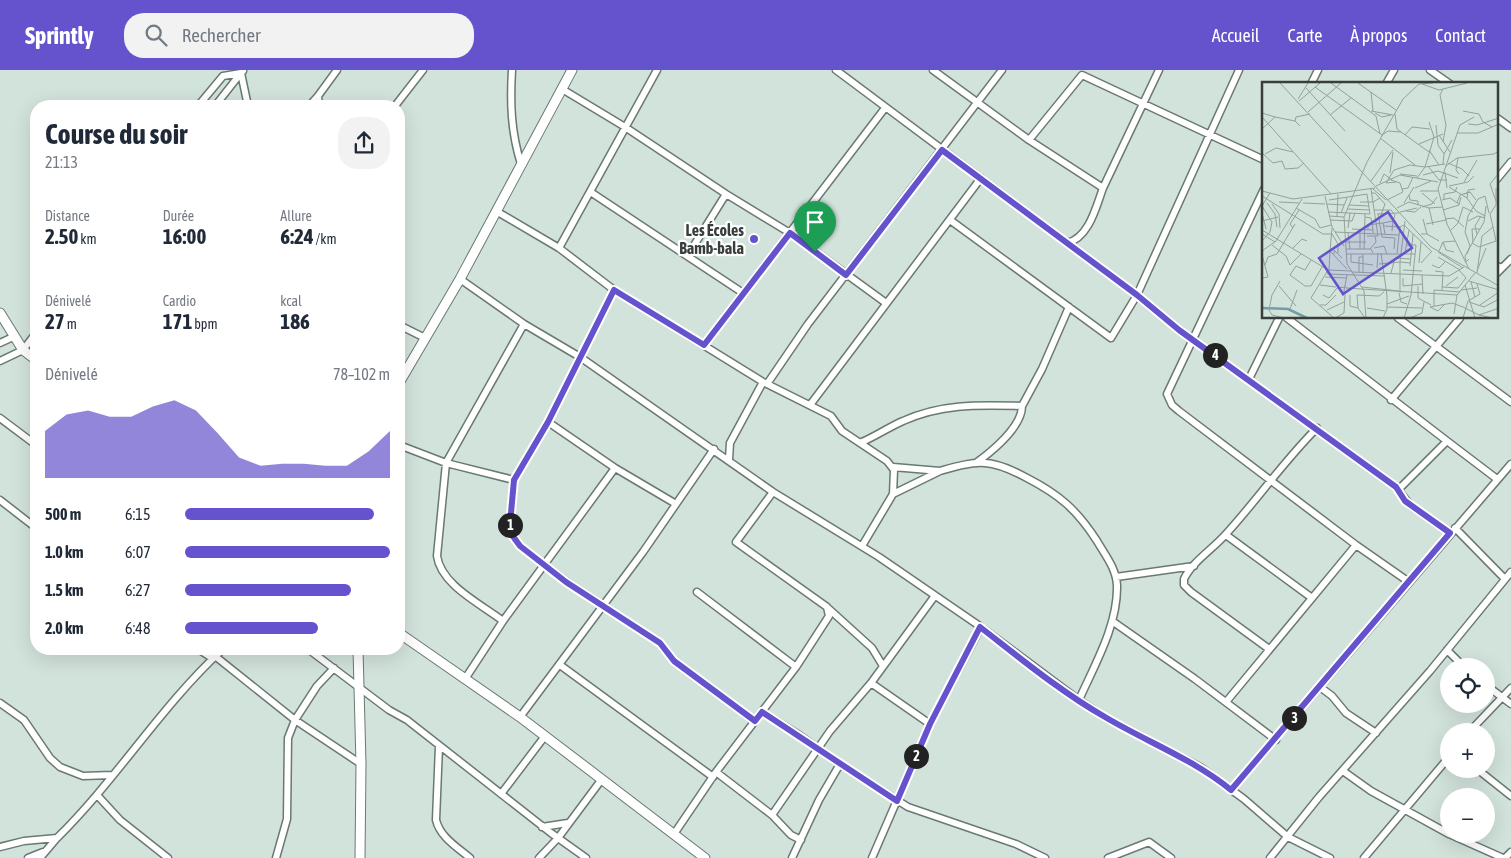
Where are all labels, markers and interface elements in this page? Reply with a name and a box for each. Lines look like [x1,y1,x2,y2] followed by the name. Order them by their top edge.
[124,13,474,58] search box
[142,21,170,49] icon: search
[25,22,94,49] text: Sprintly
[182,24,261,46] text: Rechercher
[1212,25,1260,46] text: Accueil
[1288,25,1322,46] text: Carte
[1350,25,1407,46] text: À propos
[1435,25,1486,46] text: Contact
[1262,82,1498,319] inset map
[338,117,390,169] button: share
[45,118,187,150] text: Course du soir
[45,153,78,171] text: 21:13
[794,201,836,252] pin
[45,208,90,224] text: Distance
[163,208,194,224] text: Durée
[280,208,312,224] text: Allure
[801,208,829,236] icon: arrive
[679,221,744,257] place label: Les Écoles Bamb-bala
[45,224,78,248] text: 2.50
[163,224,206,248] text: 16:00
[280,224,314,248] text: 6:24
[78,231,97,247] text: km
[314,231,337,247] text: /km
[748,233,760,245] marker: Les Écoles Bamb-bala
[45,293,91,309] text: Dénivelé
[163,293,196,309] text: Cardio
[280,293,302,309] text: kcal
[45,309,65,333] text: 27
[163,309,192,333] text: 171
[280,309,310,333] text: 186
[65,316,77,332] text: m
[192,316,218,332] text: bpm
[1202,342,1228,368] pin: 4
[1212,347,1219,363] text: 4
[45,365,98,383] text: Dénivelé
[333,365,390,383] text: 78–102 m
[45,505,81,523] text: 500 m
[125,505,150,523] text: 6:15
[498,512,522,538] pin: 1
[507,517,514,533] text: 1
[45,543,84,561] text: 1.0 km
[125,543,151,561] text: 6:07
[45,581,84,599] text: 1.5 km
[125,581,150,599] text: 6:27
[45,619,84,637] text: 2.0 km
[125,619,150,637] text: 6:48
[1440,658,1495,843] map controls
[1440,658,1495,713] button: locate
[1282,706,1306,730] pin: 3
[1291,710,1298,726] text: 3
[1440,723,1495,778] button: +
[904,744,928,768] pin: 2
[913,748,920,764] text: 2
[1440,788,1495,843] button: −

